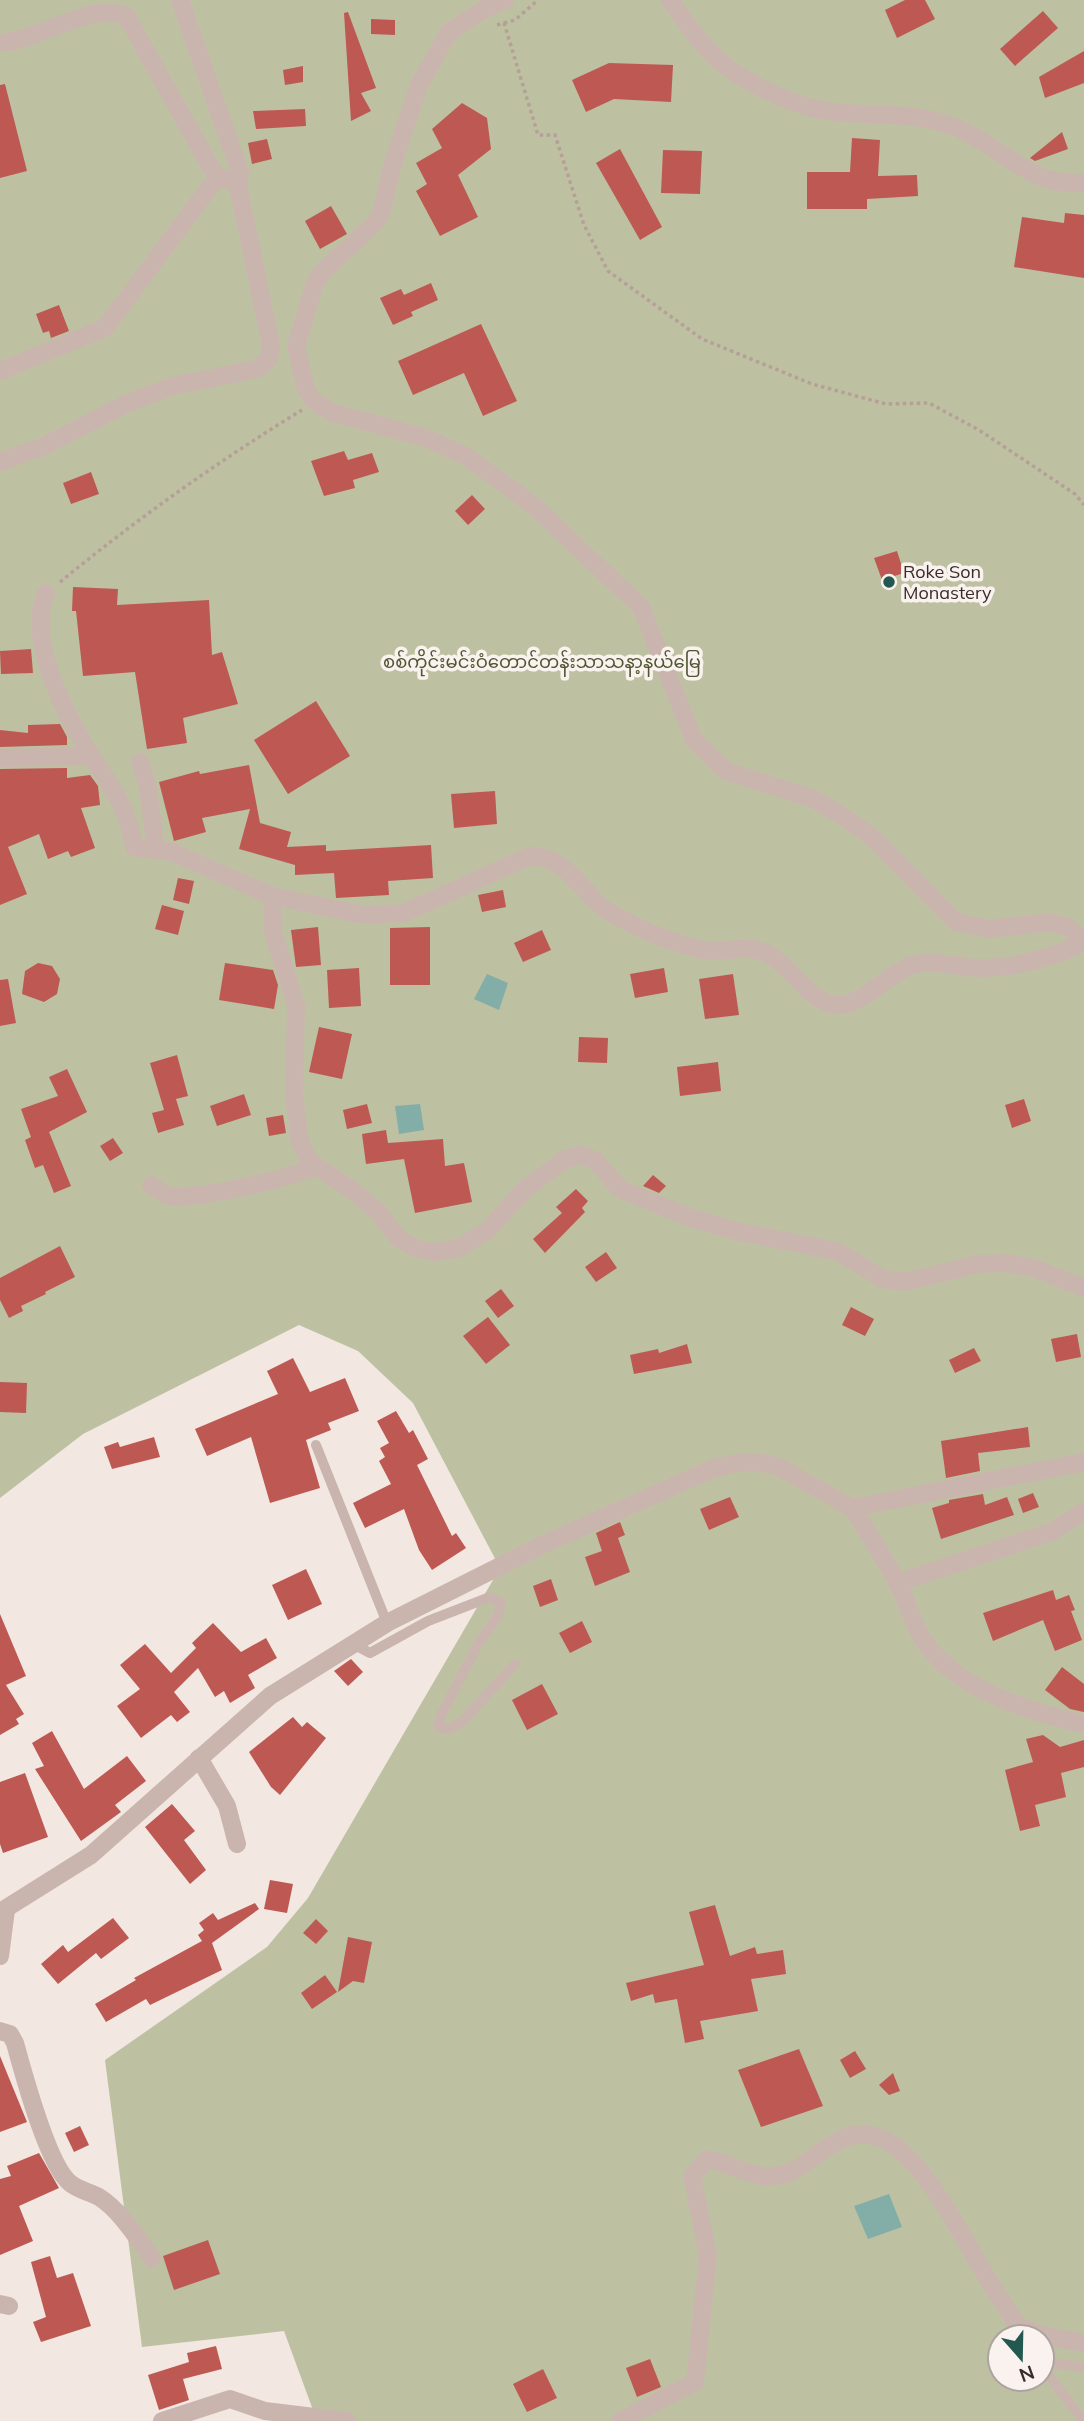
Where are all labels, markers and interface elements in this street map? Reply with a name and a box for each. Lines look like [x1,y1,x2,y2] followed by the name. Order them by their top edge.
[903,560,992,604] place label: Roke Son Monastery
[881,574,897,590] marker: Roke Son Monastery
[383,648,701,677] park label: စစ်ကိုင်းမင်းဝံတောင်တန်းသာသနာ့နယ်မြေ
[986,2323,1056,2393] north arrow
[1016,2360,1038,2388] text: N

